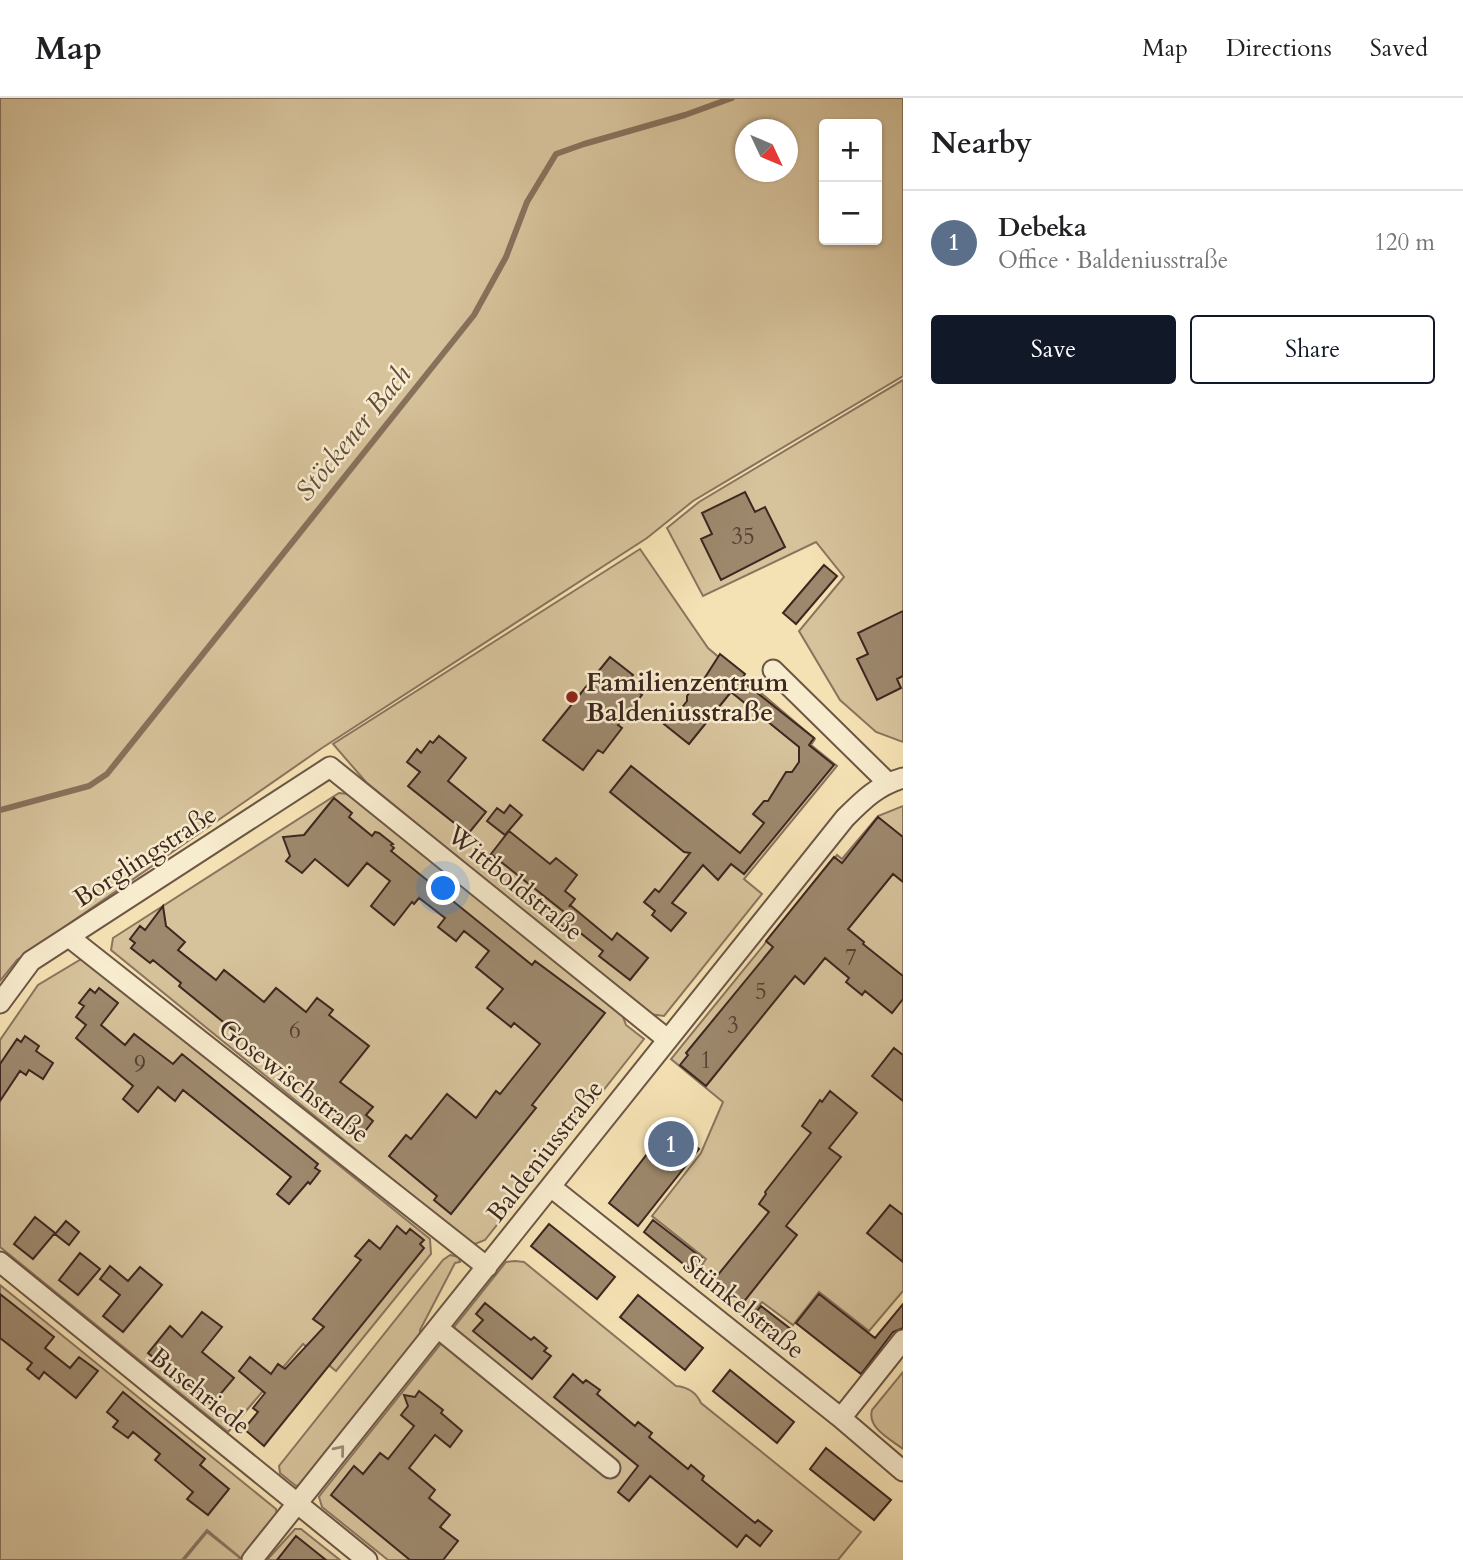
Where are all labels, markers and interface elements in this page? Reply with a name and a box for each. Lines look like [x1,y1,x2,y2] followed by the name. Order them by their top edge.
[35,26,102,71] text: Map
[1142,32,1188,65] text: Map
[1226,32,1332,65] text: Directions
[1370,32,1428,65] text: Saved
[735,119,798,182] north arrow
[819,119,882,245] map controls
[819,119,882,182] button: +
[931,123,1032,164] text: Nearby
[819,182,882,245] button: −
[998,210,1087,245] text: Debeka
[948,227,960,258] text: 1
[1374,227,1435,258] text: 120 m
[998,245,1228,276] text: Office · Baldeniusstraße
[931,315,1176,384] button: Save
[1190,315,1435,384] button: Share
[286,357,420,509] water label: Stöckener Bach
[731,521,755,552] house number: 35
[586,665,789,730] place label: Familienzentrum Baldeniusstraße
[564,689,580,705] marker: Familienzentrum Baldeniusstraße
[67,797,223,915] street label: Borglingstraße
[439,817,590,949] street label: Wittboldstraße
[426,871,460,905] your location
[845,942,857,973] house number: 7
[755,976,767,1007] house number: 5
[727,1010,739,1041] house number: 3
[211,1011,377,1151] street label: Gosewischstraße
[289,1015,301,1046] house number: 6
[700,1045,712,1076] house number: 1
[134,1049,146,1080] house number: 9
[479,1073,611,1229] street label: Baldeniusstraße
[648,1118,694,1170] pin: 1
[676,1247,812,1367] street label: Stünkelstraße
[142,1339,258,1443] street label: Buschriede
[331,1446,344,1458] one-way arrow

